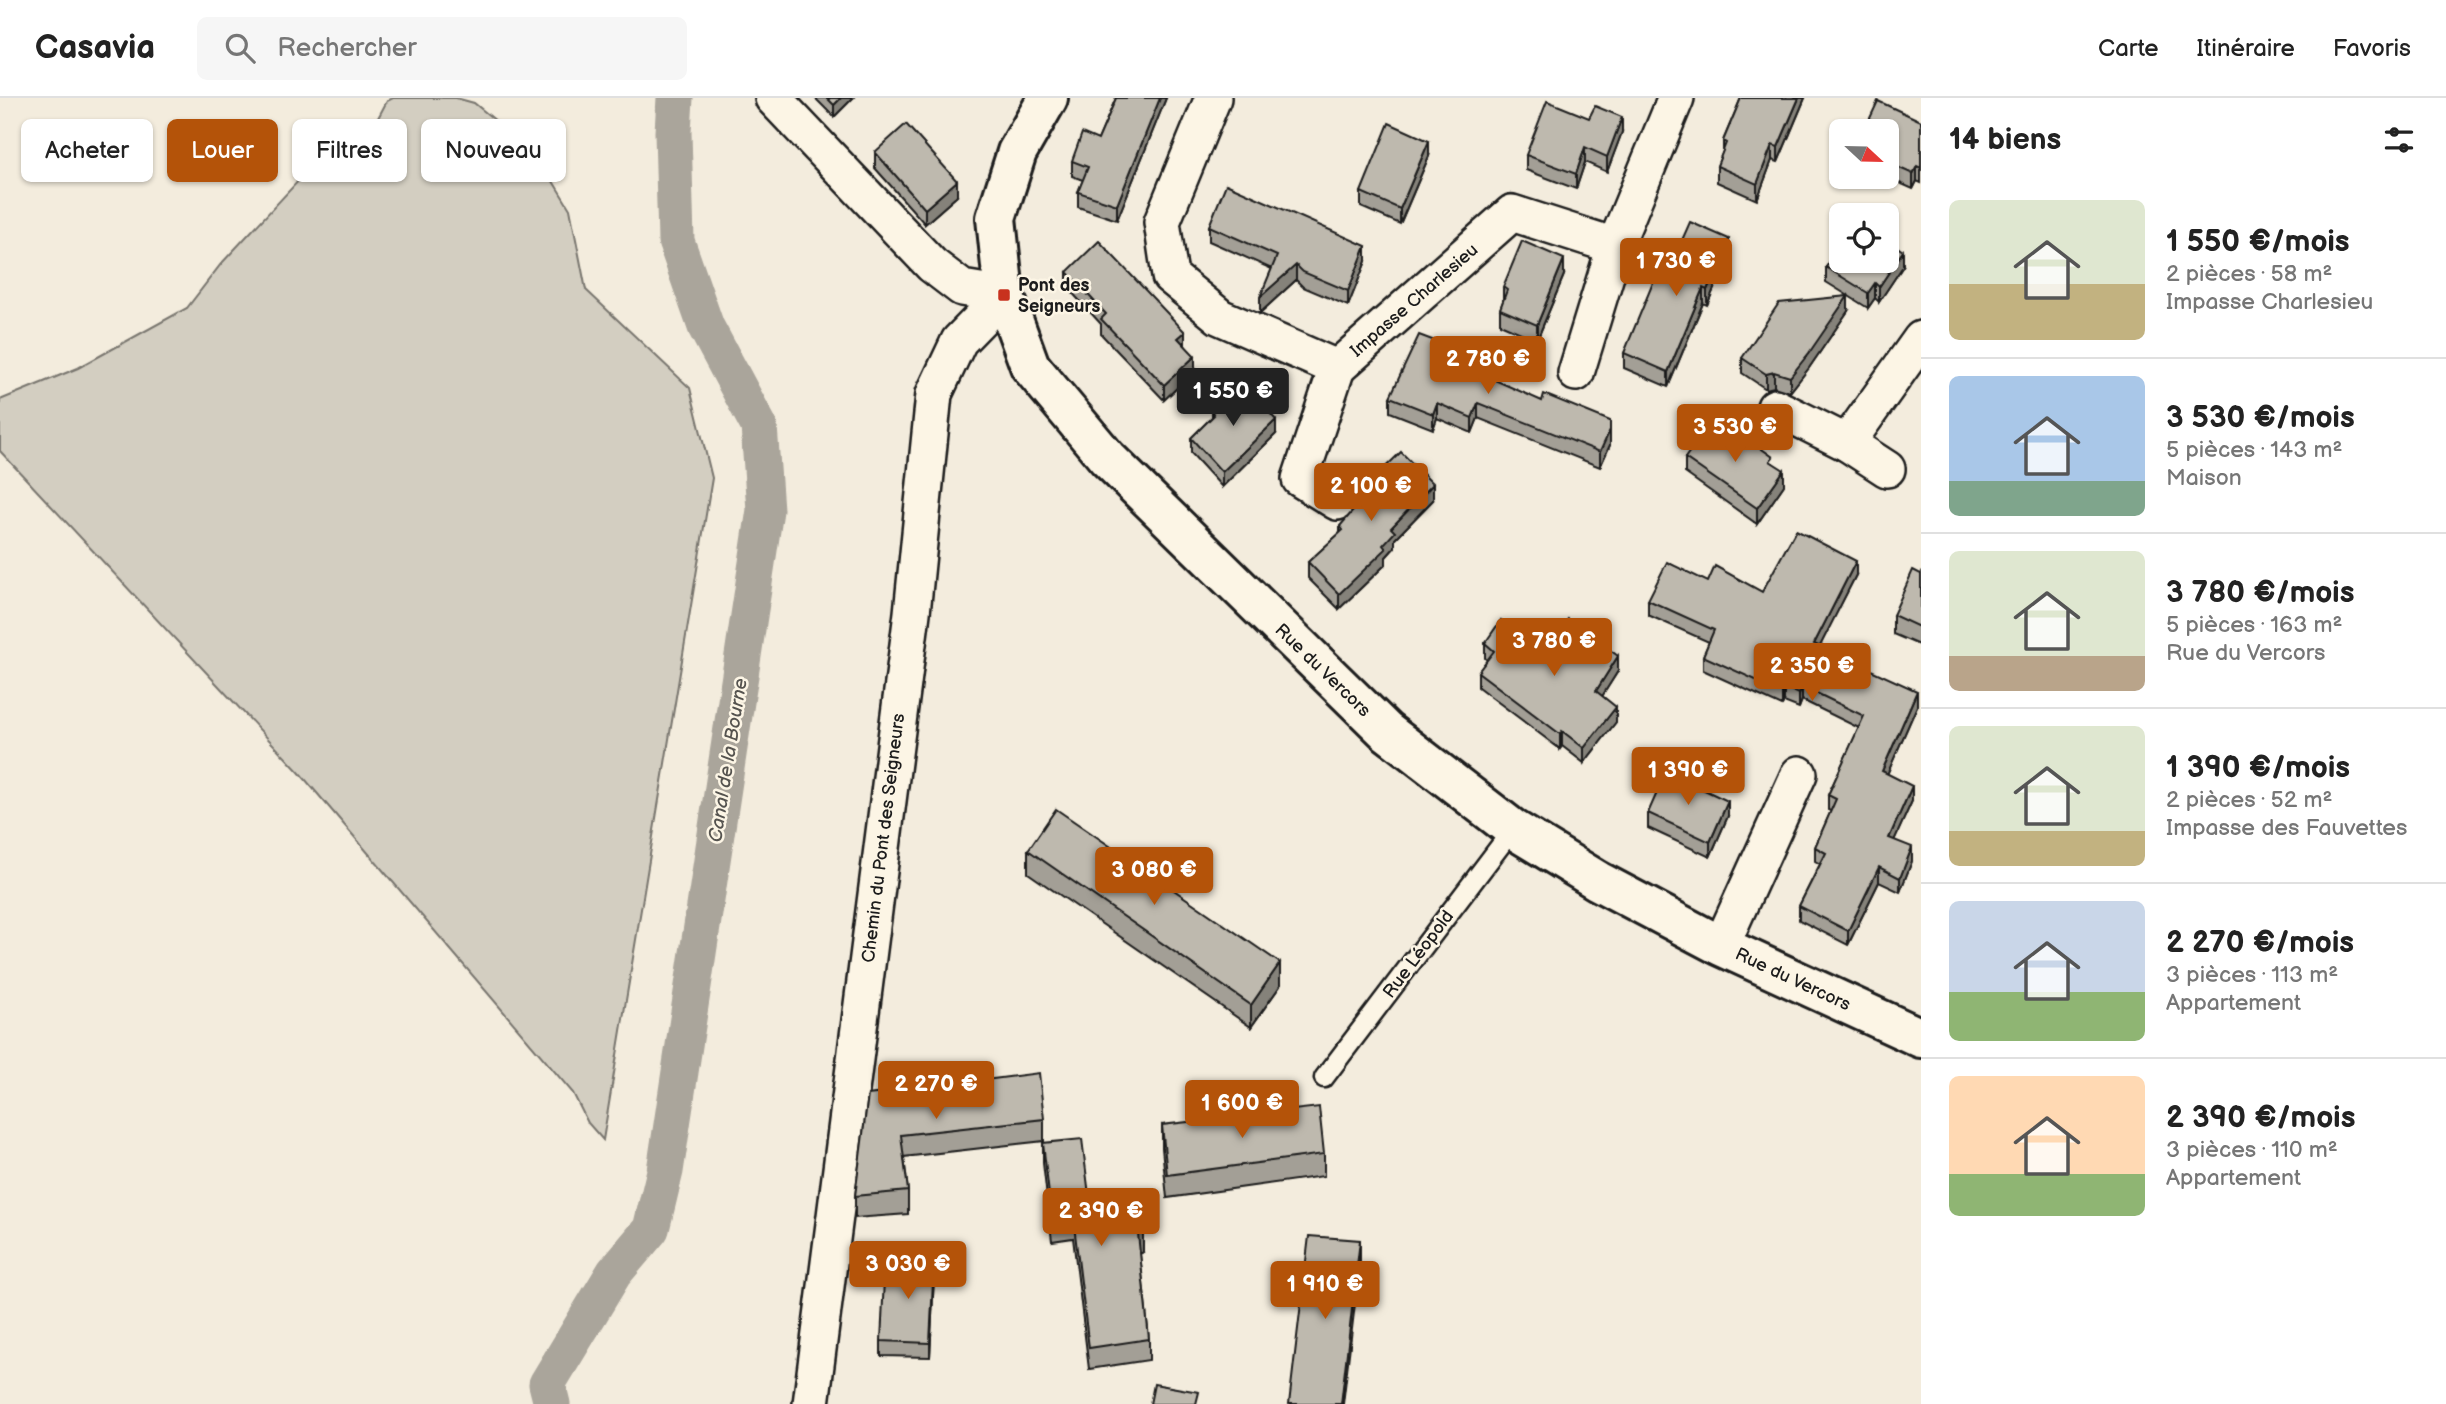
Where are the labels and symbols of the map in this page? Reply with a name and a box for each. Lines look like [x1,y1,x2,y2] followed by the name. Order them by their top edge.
[1829,119,1899,189] north arrow
[1611,238,1741,298] pin: 1 730 €
[1346,239,1482,362] street label: Impasse Charlesieu
[1018,275,1101,317] place label: Pont des Seigneurs
[996,287,1012,303] marker: Pont des Seigneurs
[1423,336,1553,396] pin: 2 780 €
[1168,368,1298,428] pin: 1 550 €
[1670,404,1800,464] pin: 3 530 €
[1306,464,1436,523] pin: 2 100 €
[1489,618,1619,678] pin: 3 780 €
[1270,619,1375,721] street label: Rue du Vercors
[1747,644,1877,703] pin: 2 350 €
[704,677,753,844] water label: Canal de la Bourne
[858,712,909,964] street label: Chemin du Pont des Seigneurs
[1623,748,1753,807] pin: 1 390 €
[1089,848,1219,907] pin: 3 080 €
[1379,906,1458,1002] street label: Rue Léopold
[1732,944,1854,1015] street label: Rue du Vercors
[871,1062,1001,1121] pin: 2 270 €
[1177,1080,1307,1140] pin: 1 600 €
[1036,1188,1166,1248] pin: 2 390 €
[843,1242,973,1301] pin: 3 030 €
[1260,1262,1390,1321] pin: 1 910 €

